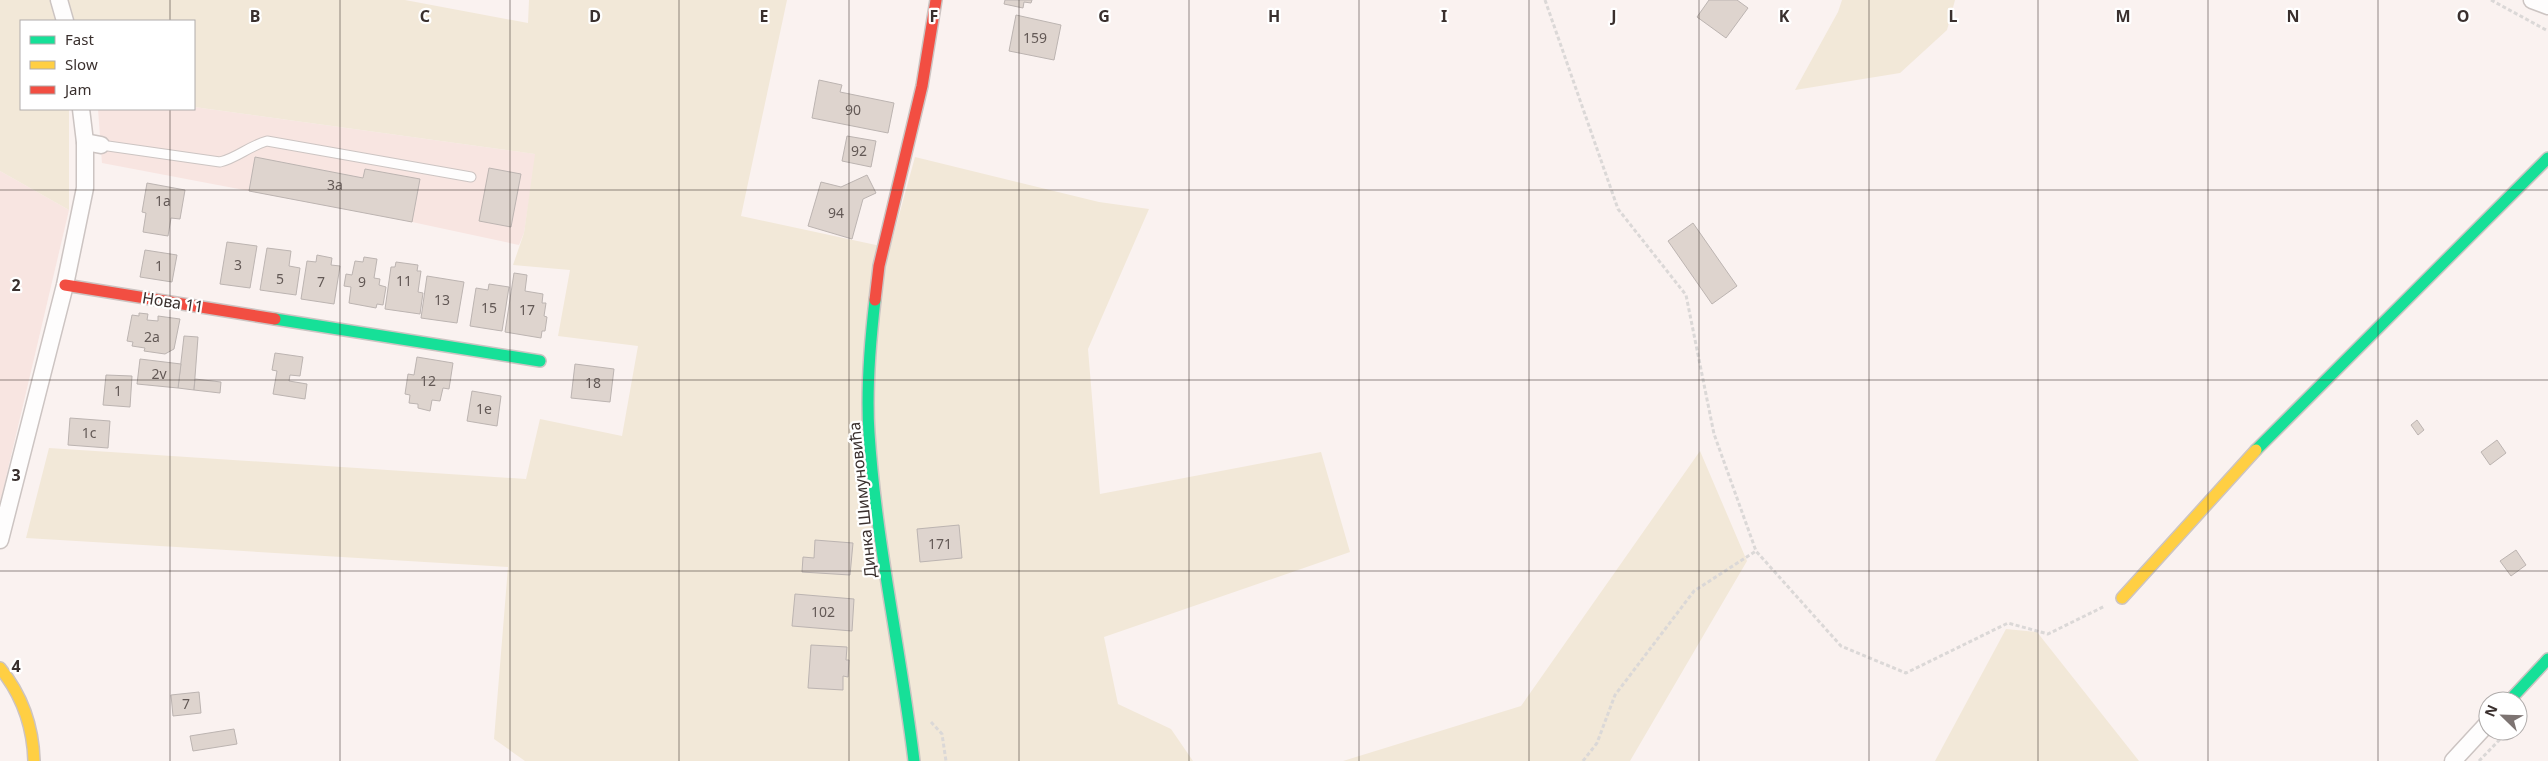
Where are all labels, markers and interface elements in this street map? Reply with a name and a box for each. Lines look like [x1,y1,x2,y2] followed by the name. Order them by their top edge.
[250,5,260,27] text: B
[420,5,430,27] text: C
[589,5,601,27] text: D
[760,5,769,27] text: E
[930,5,938,27] text: F
[1098,5,1110,27] text: G
[1268,5,1280,27] text: H
[1441,5,1447,27] text: I
[1609,5,1617,27] text: J
[1779,5,1790,27] text: K
[1949,5,1958,27] text: L
[2115,5,2131,27] text: M
[2286,5,2300,27] text: N
[2457,5,2469,27] text: O
[20,20,195,110] legend
[1023,28,1047,47] house number: 159
[65,29,94,49] text: Fast
[65,54,98,74] text: Slow
[63,79,92,99] text: Jam
[845,100,861,119] house number: 90
[851,141,867,160] house number: 92
[327,175,343,194] house number: 3a
[155,191,171,210] house number: 1a
[828,203,844,222] house number: 94
[234,255,242,274] house number: 3
[155,256,163,275] house number: 1
[276,269,284,288] house number: 5
[396,271,412,290] house number: 11
[317,272,325,291] house number: 7
[358,272,366,291] house number: 9
[11,274,21,296] text: 2
[141,286,205,318] street label: Нова 11
[434,290,450,309] house number: 13
[481,298,497,317] house number: 15
[519,300,535,319] house number: 17
[144,327,160,346] house number: 2a
[151,364,167,383] house number: 2v
[420,371,436,390] house number: 12
[585,373,601,392] house number: 18
[114,381,122,400] house number: 1
[476,399,492,418] house number: 1e
[843,421,881,579] street label: Динка Шимуновића
[82,423,97,442] house number: 1c
[11,464,21,486] text: 3
[928,534,952,553] house number: 171
[811,602,835,621] house number: 102
[11,655,21,677] text: 4
[2478,691,2528,741] north arrow
[182,694,190,713] house number: 7
[2480,702,2502,720] text: N

